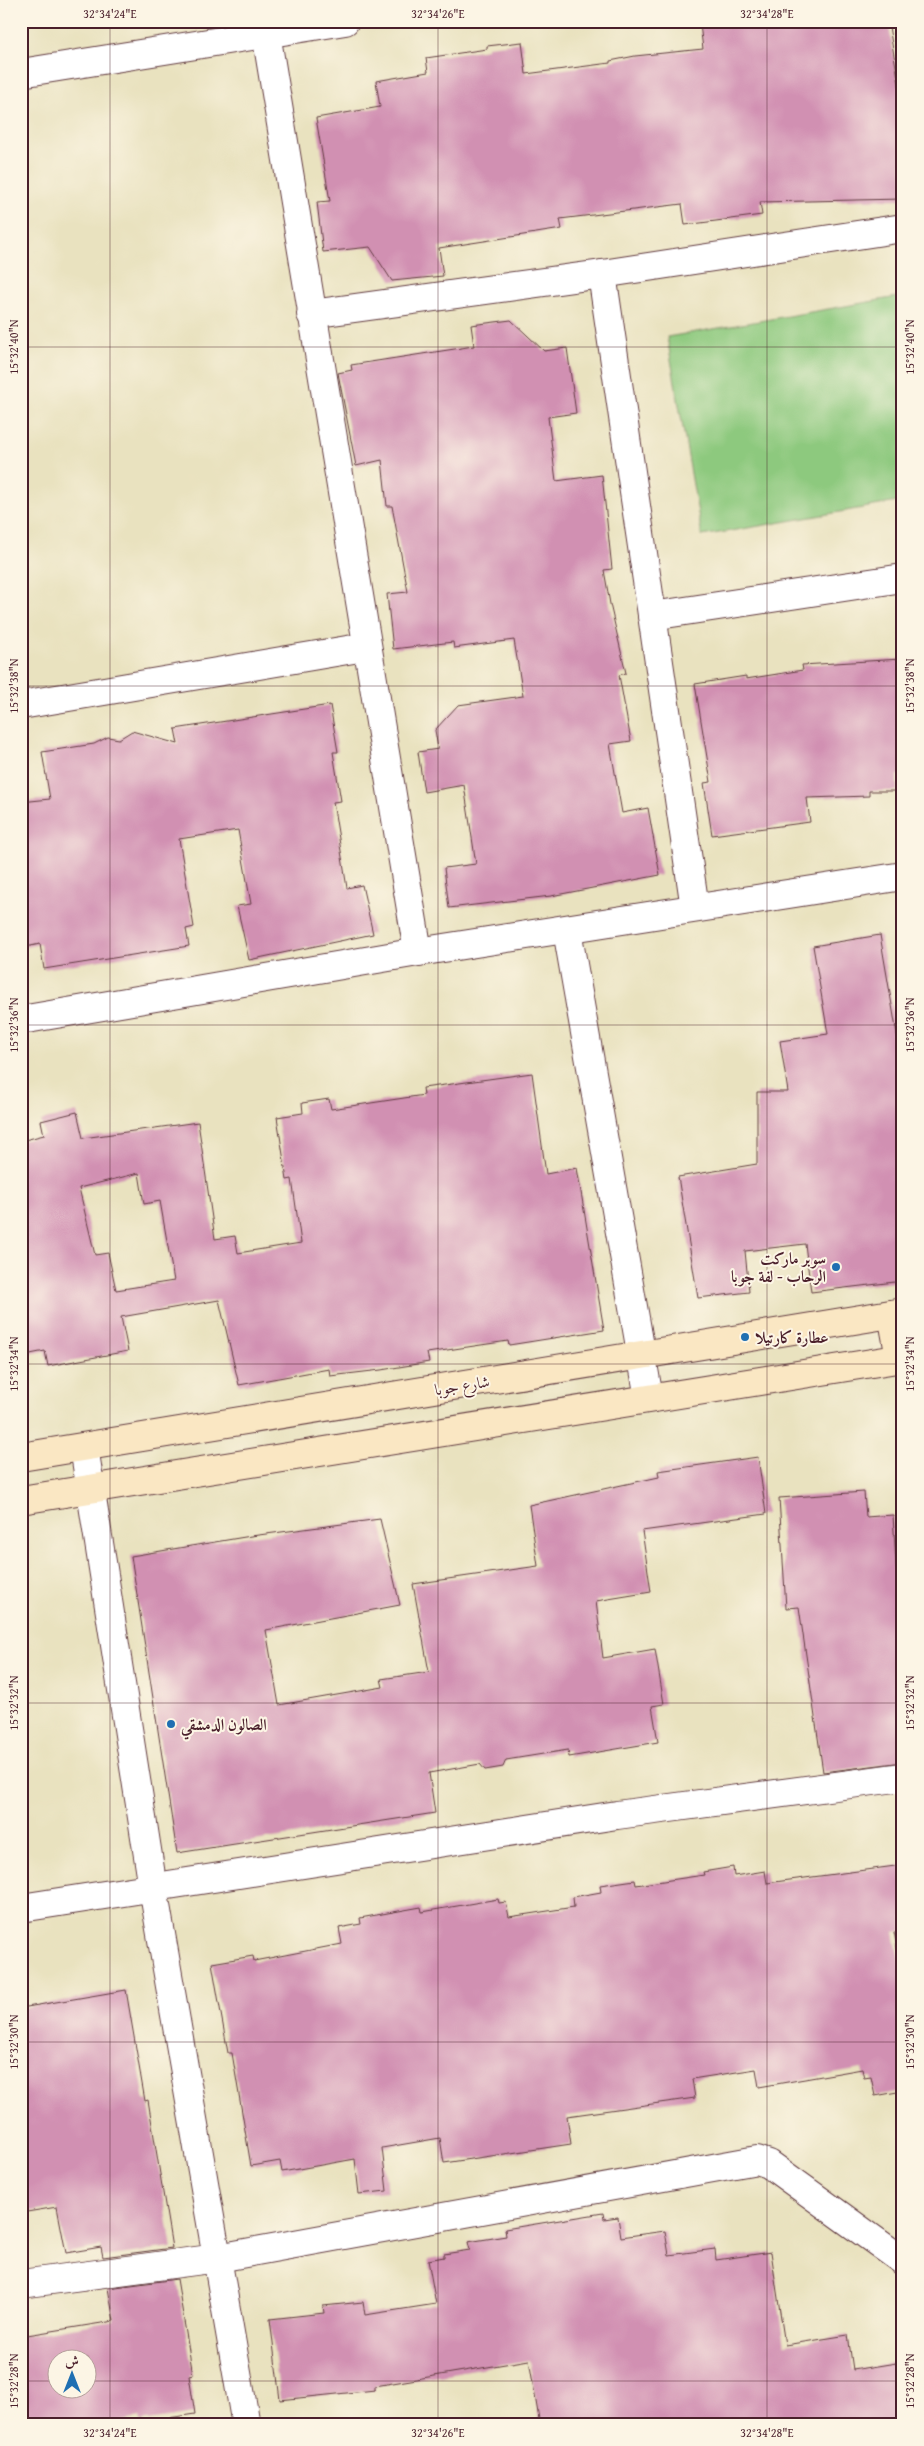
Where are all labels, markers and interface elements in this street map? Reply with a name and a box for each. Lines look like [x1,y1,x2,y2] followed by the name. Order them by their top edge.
[83,5,137,22] text: 32°34'24"E
[411,5,465,22] text: 32°34'26"E
[740,5,794,22] text: 32°34'28"E
[5,319,22,375] text: 15°32'40"N
[901,319,918,375] text: 15°32'40"N
[5,658,22,714] text: 15°32'38"N
[901,658,918,714] text: 15°32'38"N
[5,997,22,1053] text: 15°32'36"N
[901,997,918,1053] text: 15°32'36"N
[731,1246,826,1288] place label: سوبر ماركت الرحاب - لفة جوبا
[830,1261,842,1273] marker: سوبر ماركت الرحاب - لفة جوبا
[755,1325,829,1349] place label: عطارة كارتيلا
[739,1331,751,1343] marker: عطارة كارتيلا
[5,1336,22,1392] text: 15°32'34"N
[901,1336,918,1392] text: 15°32'34"N
[433,1369,492,1403] street label: شارع جوبا
[5,1675,22,1731] text: 15°32'32"N
[901,1675,918,1731] text: 15°32'32"N
[180,1712,267,1740] place label: الصالون الدمشقي
[165,1718,177,1730] marker: الصالون الدمشقي
[5,2014,22,2070] text: 15°32'30"N
[901,2014,918,2070] text: 15°32'30"N
[48,2348,98,2398] north arrow
[65,2351,79,2371] text: ش
[5,2353,22,2409] text: 15°32'28"N
[901,2353,918,2409] text: 15°32'28"N
[83,2424,137,2441] text: 32°34'24"E
[411,2424,465,2441] text: 32°34'26"E
[740,2424,794,2441] text: 32°34'28"E

